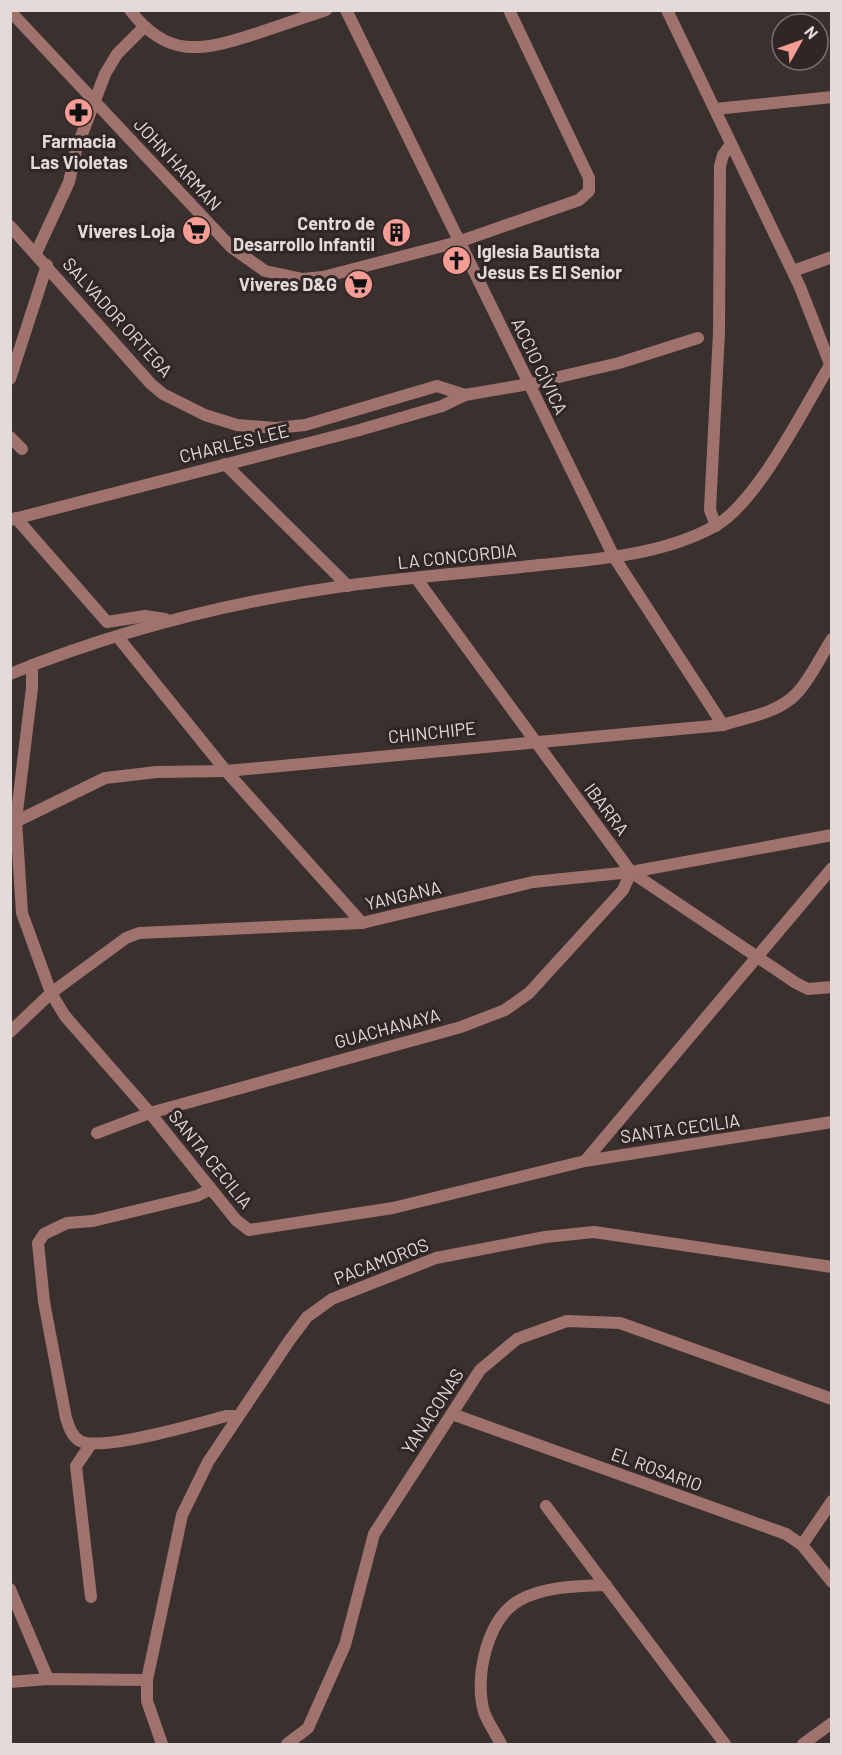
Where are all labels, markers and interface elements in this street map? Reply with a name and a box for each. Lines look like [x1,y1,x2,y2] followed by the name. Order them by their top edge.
[770,12,830,72] north arrow
[801,22,823,42] text: N
[63,96,95,128] pharmacy icon: Farmacia Las Violetas
[129,113,227,215] street label: JOHN HARMAN
[30,130,128,173] place label: Farmacia Las Violetas
[233,212,375,255] place label: Centro de Desarrollo Infantil
[180,215,212,247] supermarket icon: Viveres Loja
[380,217,412,249] building icon: Centro de Desarrollo Infantil
[77,220,175,242] place label: Viveres Loja
[477,240,622,283] place label: Iglesia Bautista Jesus Es El Senior
[440,245,472,277] church icon: Iglesia Bautista Jesus Es El Senior
[59,253,177,381] street label: SALVADOR ORTEGA
[342,268,374,300] supermarket icon: Viveres D&G
[239,273,337,295] place label: Viveres D&G
[507,314,573,418] street label: ACCIO CÍVICA
[177,419,291,467] street label: CHARLES LEE
[396,539,518,573] street label: LA CONCORDIA
[387,716,477,748] street label: CHINCHIPE
[580,778,634,840] street label: IBARRA
[363,876,443,914] street label: YANGANA
[332,1003,442,1053] street label: GUACHANAYA
[165,1105,258,1213] street label: SANTA CECILIA
[619,1109,741,1147] street label: SANTA CECILIA
[331,1233,431,1289] street label: PACAMOROS
[396,1364,468,1458] street label: YANACONAS
[608,1442,706,1496] street label: EL ROSARIO

